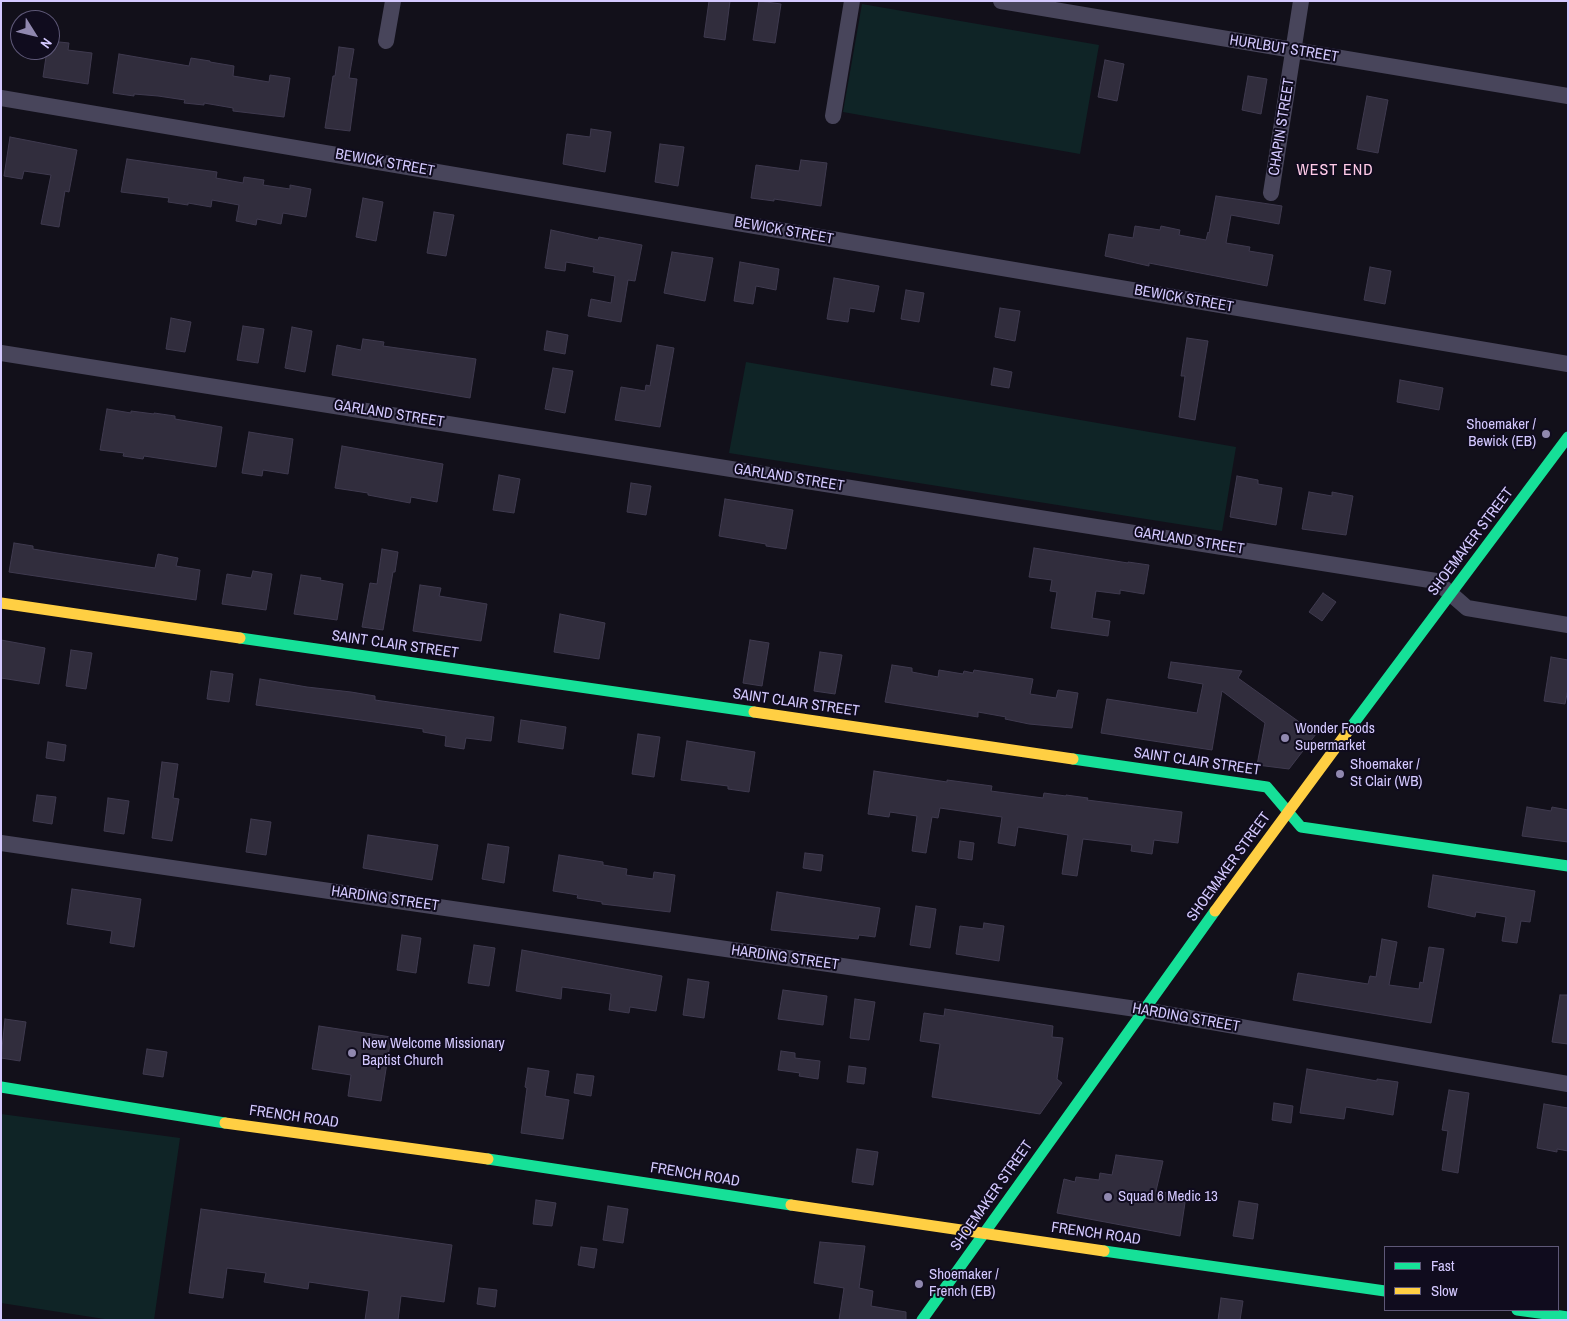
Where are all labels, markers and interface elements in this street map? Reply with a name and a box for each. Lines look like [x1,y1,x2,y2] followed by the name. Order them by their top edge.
[10,10,60,60] north arrow
[1228,32,1340,66] street label: HURLBUT STREET
[37,35,56,52] text: N
[1265,77,1299,177] street label: CHAPIN STREET
[334,145,436,181] street label: BEWICK STREET
[1295,161,1375,181] district label: WEST END
[733,213,835,249] street label: BEWICK STREET
[1133,281,1235,317] street label: BEWICK STREET
[333,396,445,432] street label: GARLAND STREET
[1466,416,1536,451] place label: Shoemaker / Bewick (EB)
[1540,428,1552,440] marker: Shoemaker / Bewick (EB)
[733,460,845,496] street label: GARLAND STREET
[1425,484,1517,600] street label: SHOEMAKER STREET
[1133,523,1245,559] street label: GARLAND STREET
[330,627,460,663] street label: SAINT CLAIR STREET
[731,685,861,721] street label: SAINT CLAIR STREET
[1295,720,1375,755] place label: Wonder Foods Supermarket
[1279,732,1291,744] marker: Wonder Foods Supermarket
[1132,744,1262,780] street label: SAINT CLAIR STREET
[1350,756,1422,791] place label: Shoemaker / St Clair (WB)
[1334,768,1346,780] marker: Shoemaker / St Clair (WB)
[1183,809,1275,925] street label: SHOEMAKER STREET
[330,883,440,915] street label: HARDING STREET
[730,942,840,974] street label: HARDING STREET
[1131,1000,1241,1036] street label: HARDING STREET
[362,1035,505,1070] place label: New Welcome Missionary Baptist Church
[346,1047,358,1059] marker: New Welcome Missionary Baptist Church
[248,1102,340,1132] street label: FRENCH ROAD
[947,1137,1037,1255] street label: SHOEMAKER STREET
[649,1159,741,1191] street label: FRENCH ROAD
[1118,1188,1218,1206] place label: Squad 6 Medic 13
[1102,1191,1114,1203] marker: Squad 6 Medic 13
[1050,1219,1142,1249] street label: FRENCH ROAD
[1384,1246,1559,1311] legend
[1431,1255,1454,1276] text: Fast
[929,1266,999,1301] place label: Shoemaker / French (EB)
[913,1278,925,1290] marker: Shoemaker / French (EB)
[1431,1280,1458,1301] text: Slow

